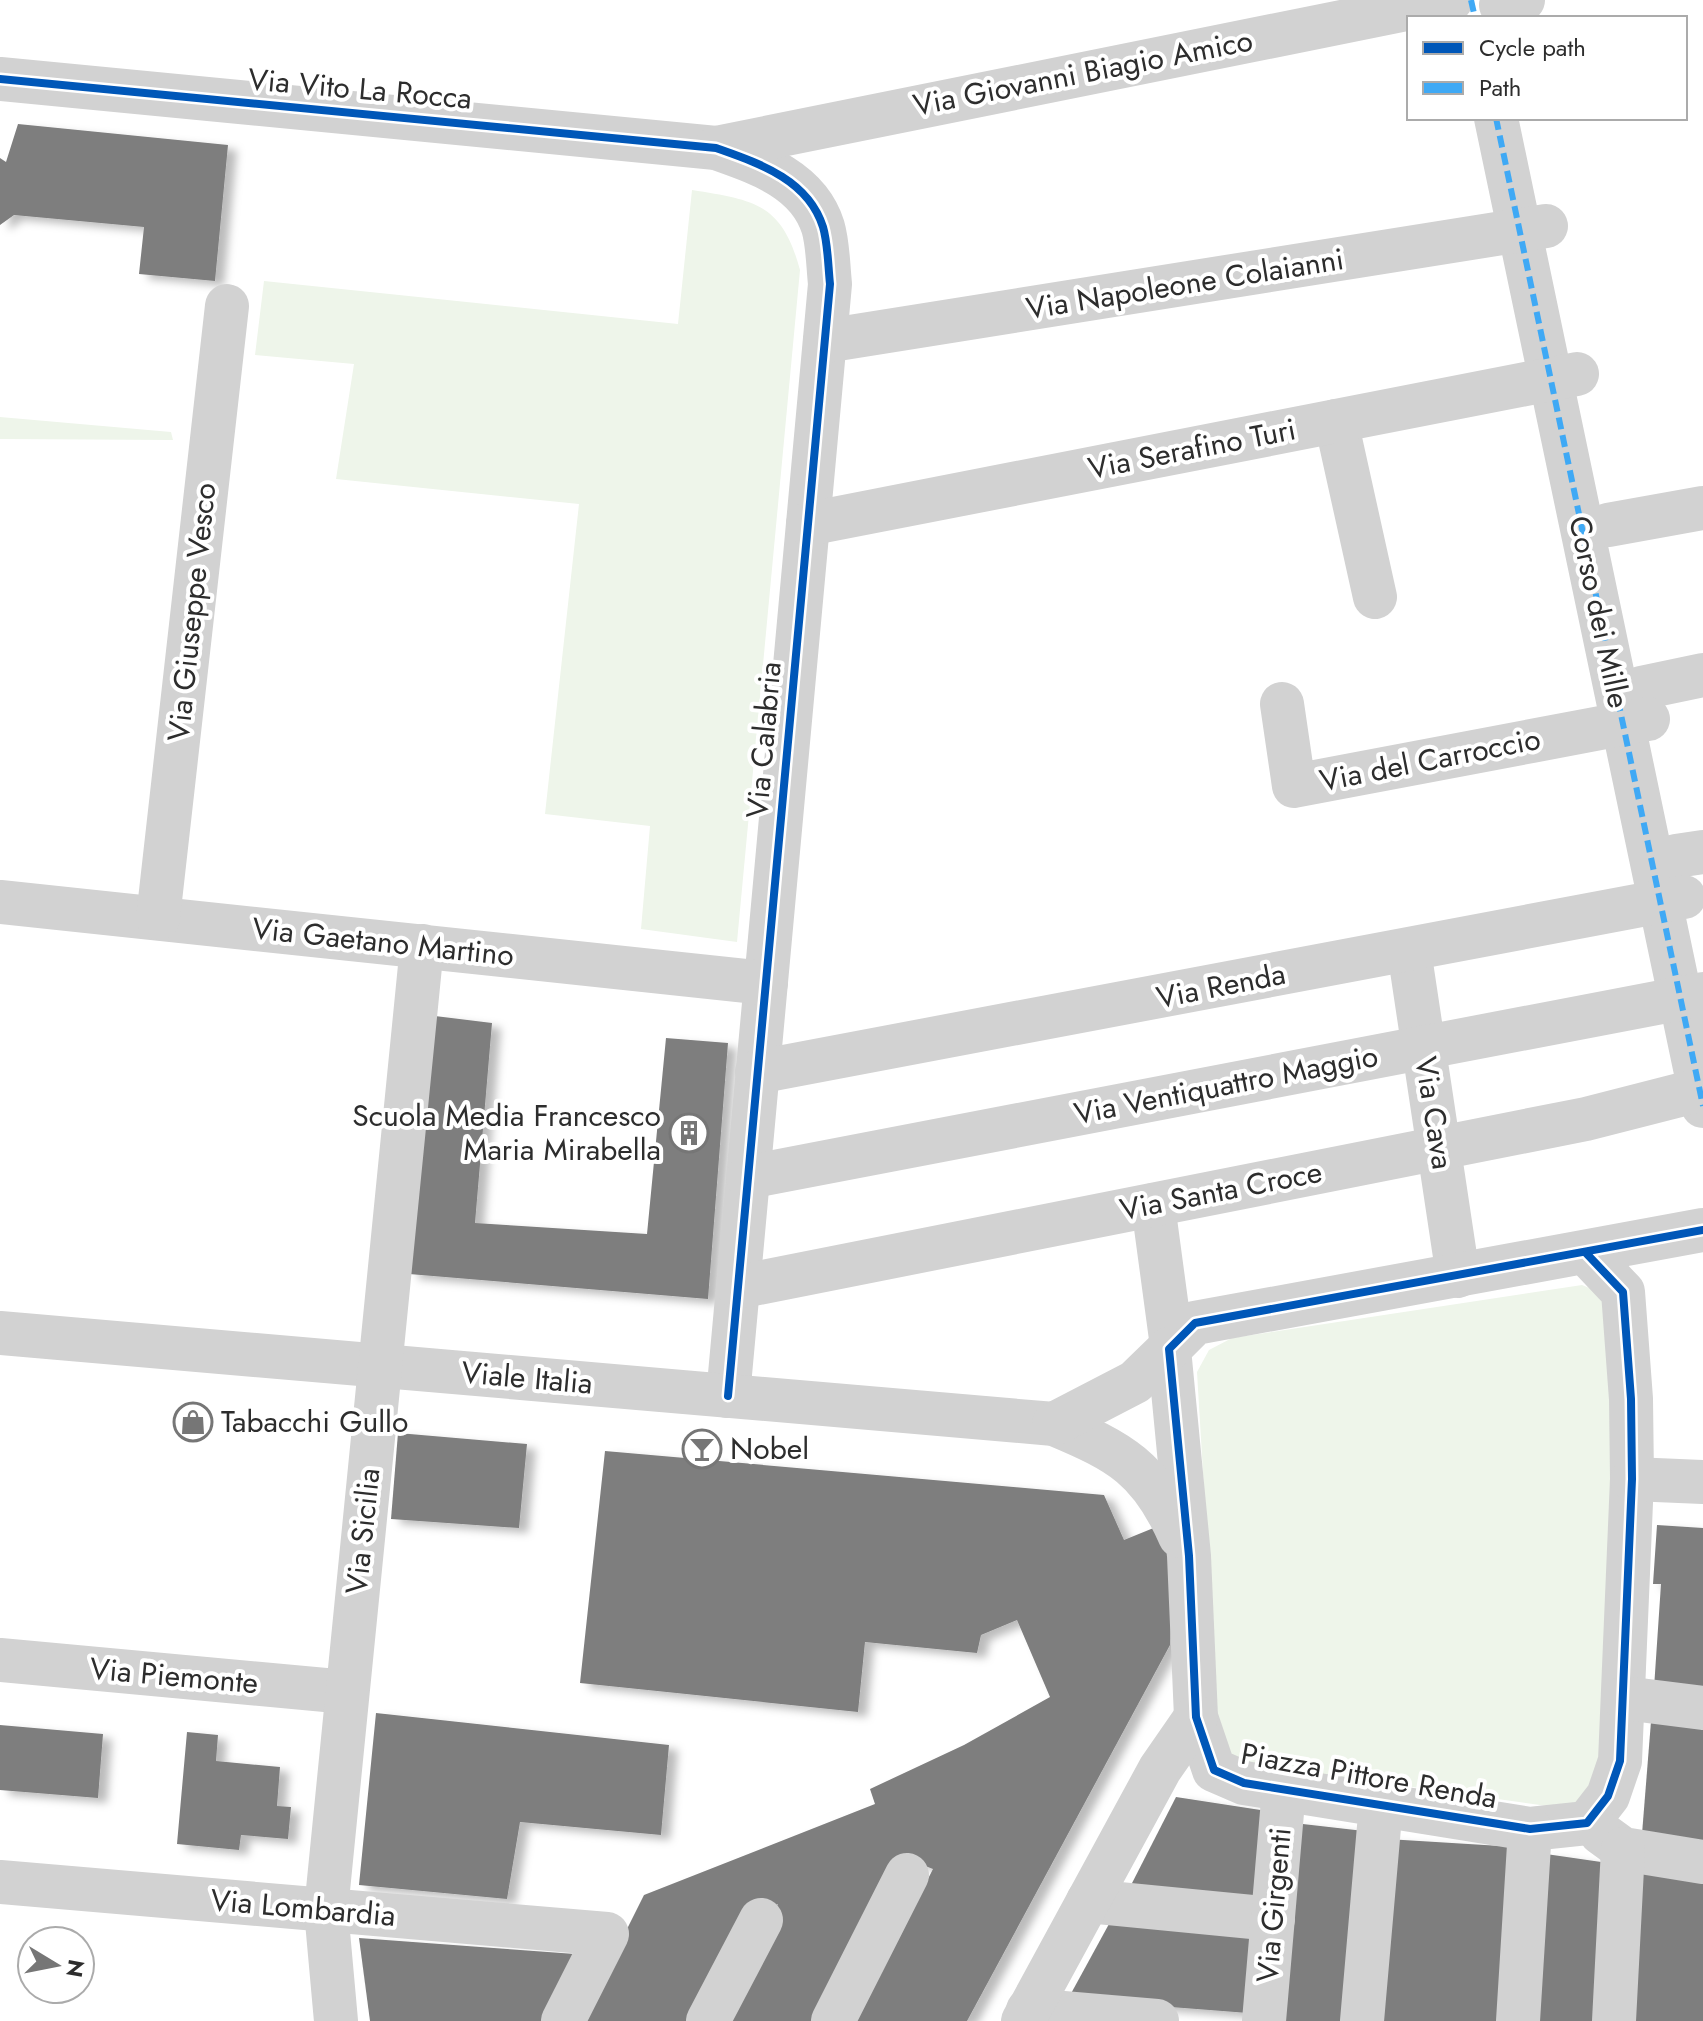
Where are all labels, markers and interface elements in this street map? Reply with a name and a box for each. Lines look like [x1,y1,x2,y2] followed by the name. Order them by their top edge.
[1407,16,1687,120] legend
[910,18,1256,127] street label: Via Giovanni Biagio Amico
[1479,30,1586,65] text: Cycle path
[246,57,474,120] street label: Via Vito La Rocca
[1479,70,1521,105] text: Path
[1023,237,1347,330] street label: Via Napoleone Colaianni
[1084,407,1299,490] street label: Via Serafino Turi
[157,481,226,743] street label: Via Giuseppe Vesco
[1558,512,1641,712] street label: Corso dei Mille
[735,660,792,820] street label: Via Calabria
[1316,717,1544,802] street label: Via del Carroccio
[250,906,516,977] street label: Via Gaetano Martino
[1153,952,1289,1019] street label: Via Renda
[1070,1034,1381,1135] street label: Via Ventiquattro Maggio
[1404,1054,1465,1172] street label: Via Cava
[352,1094,661,1171] place label: Scuola Media Francesco Maria Mirabella
[668,1112,710,1154] building icon: Scuola Media Francesco Maria Mirabella
[1116,1150,1326,1231] street label: Via Santa Croce
[460,1350,594,1405] street label: Viale Italia
[221,1400,408,1443] place label: Tabacchi Gullo
[172,1401,214,1443] shop icon: Tabacchi Gullo
[730,1427,809,1470] place label: Nobel
[681,1428,723,1470] bar icon: Nobel
[335,1466,390,1596] street label: Via Sicilia
[88,1647,260,1704] street label: Via Piemonte
[1238,1732,1501,1819] street label: Piazza Pittore Renda
[1245,1826,1302,1984] street label: Via Girgenti
[209,1878,397,1937] street label: Via Lombardia
[16,1925,96,2005] north arrow
[58,1957,93,1980] text: N

